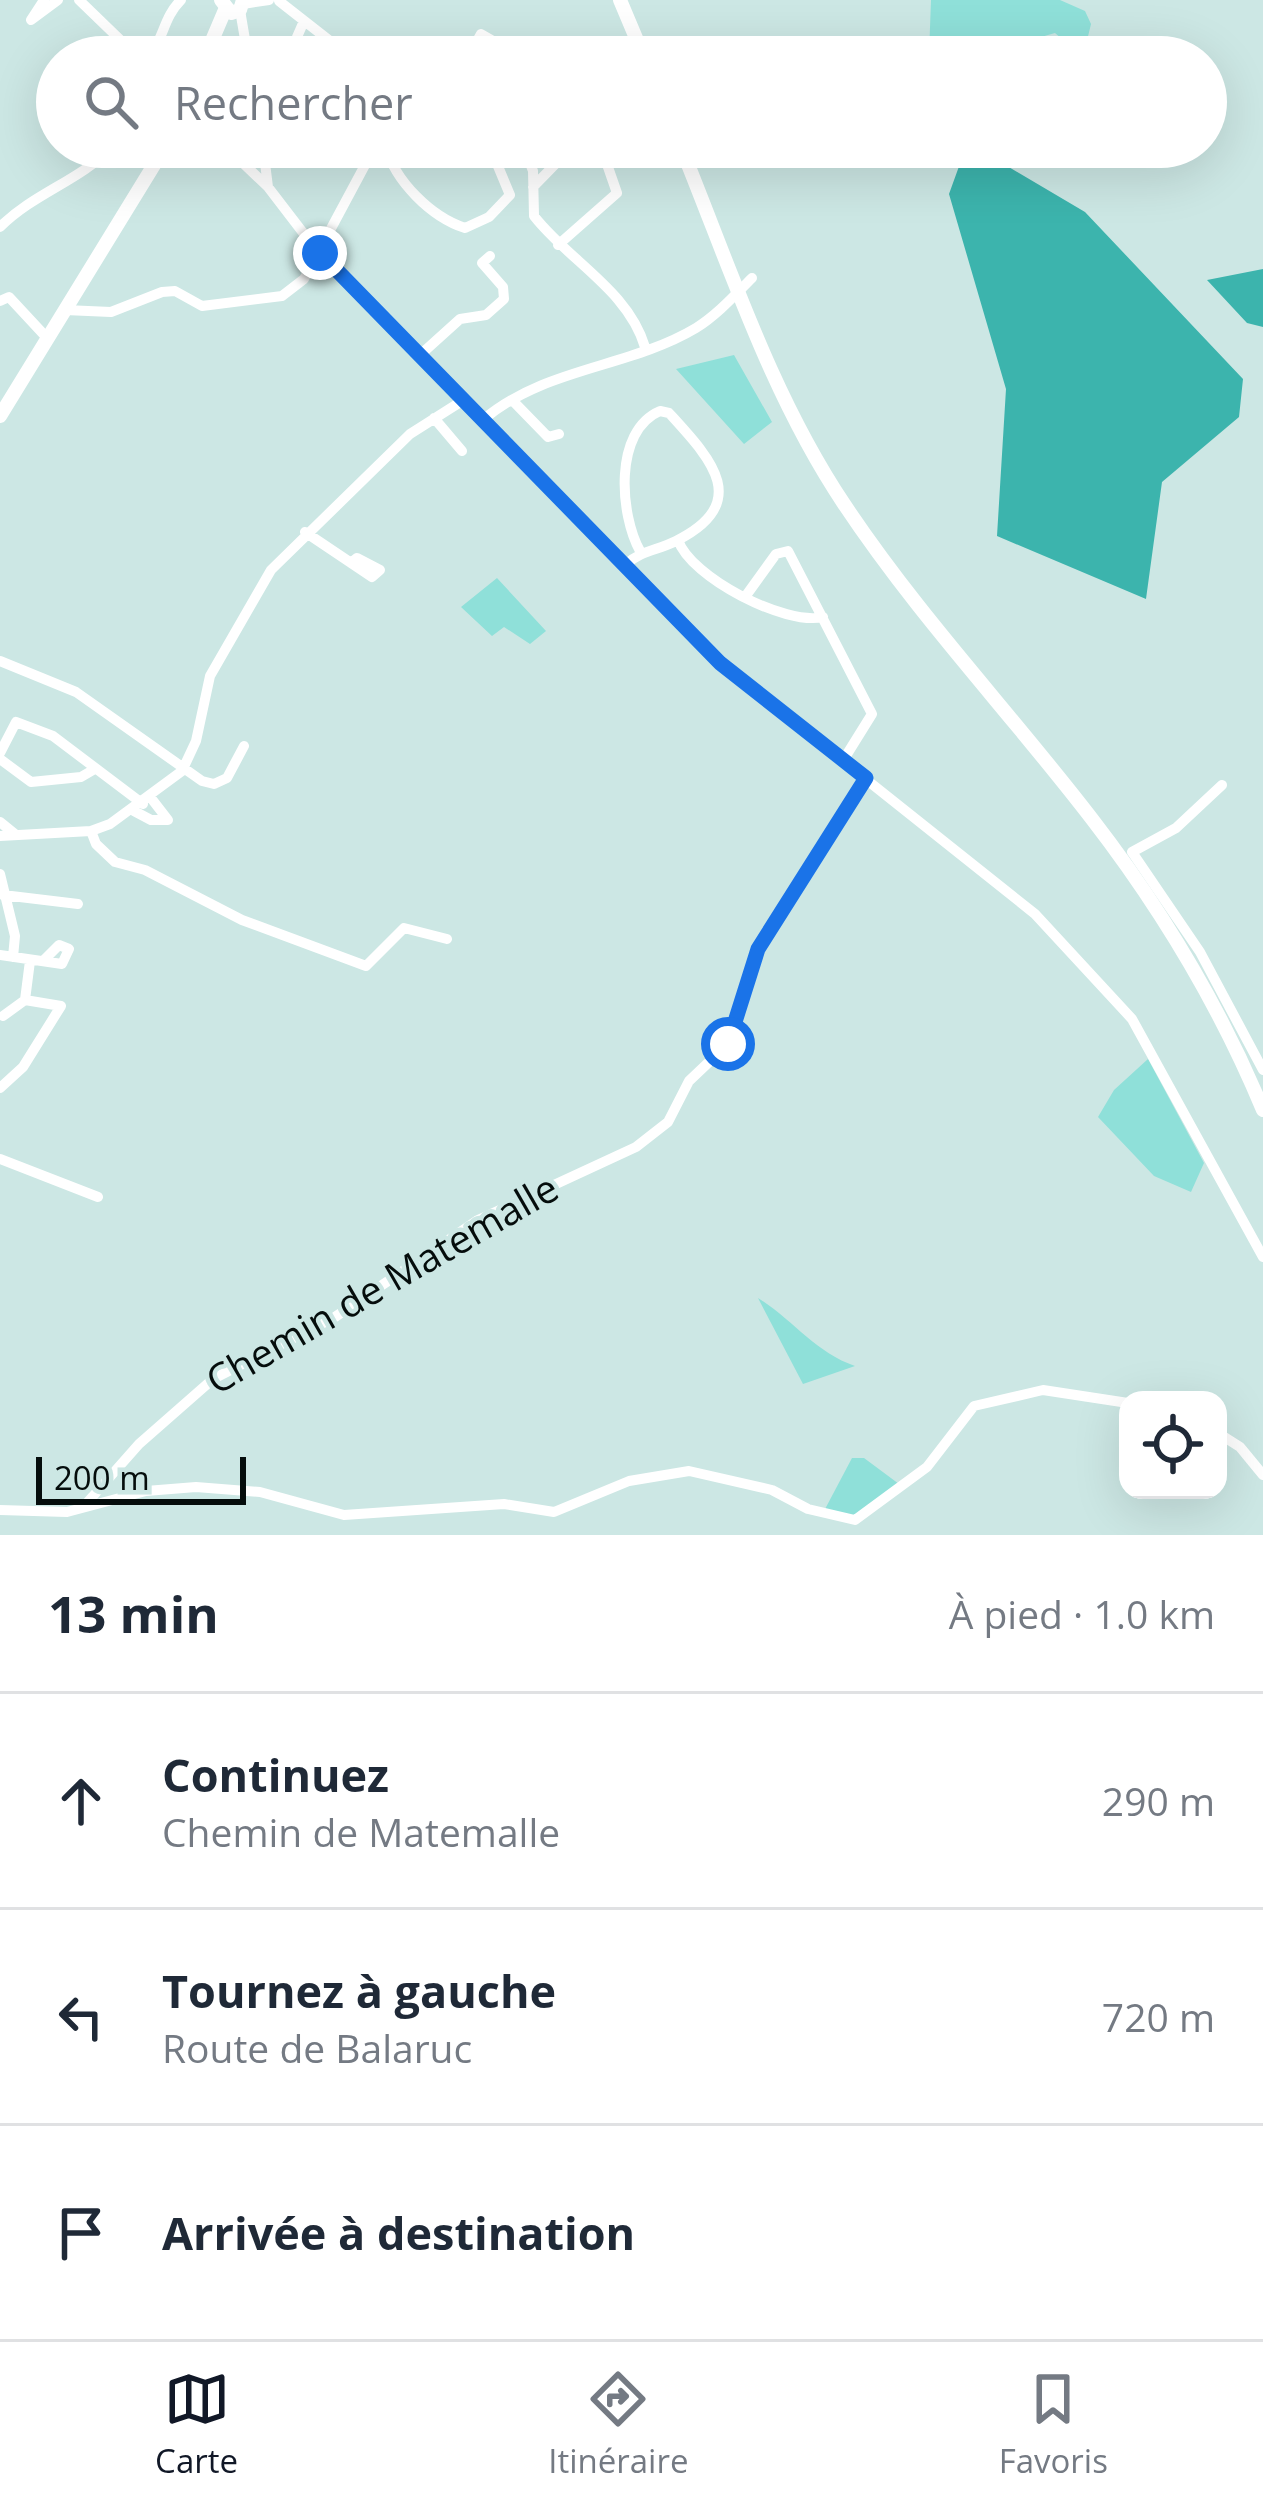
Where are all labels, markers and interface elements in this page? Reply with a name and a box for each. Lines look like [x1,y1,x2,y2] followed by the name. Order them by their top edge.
[36,36,1227,168] search box
[78,69,144,135] icon: search
[174,72,413,133] text: Rechercher
[293,226,347,280] route end
[701,1017,755,1071] route start
[196,1160,567,1405] street label: Chemin de Matemalle
[1119,1391,1227,1499] map controls
[1119,1391,1227,1499] button: locate
[36,1451,246,1504] scale bar
[54,1455,150,1500] text: 200 m
[48,1578,219,1648] text: 13 min
[949,1587,1215,1640] text: À pied · 1.0 km
[162,1744,389,1805] text: Continuez
[48,1768,114,1834] icon: ahead
[1102,1774,1215,1827] text: 290 m
[162,1805,560,1858] text: Chemin de Matemalle
[162,1960,556,2021] text: Tournez à gauche
[48,1984,114,2050] icon: left
[1102,1990,1215,2043] text: 720 m
[162,2021,472,2074] text: Route de Balaruc
[48,2200,114,2266] icon: arrive
[162,2202,635,2263] text: Arrivée à destination
[155,2366,238,2483] tab: Carte
[548,2366,688,2483] tab: Itinéraire
[999,2366,1108,2483] tab: Favoris

